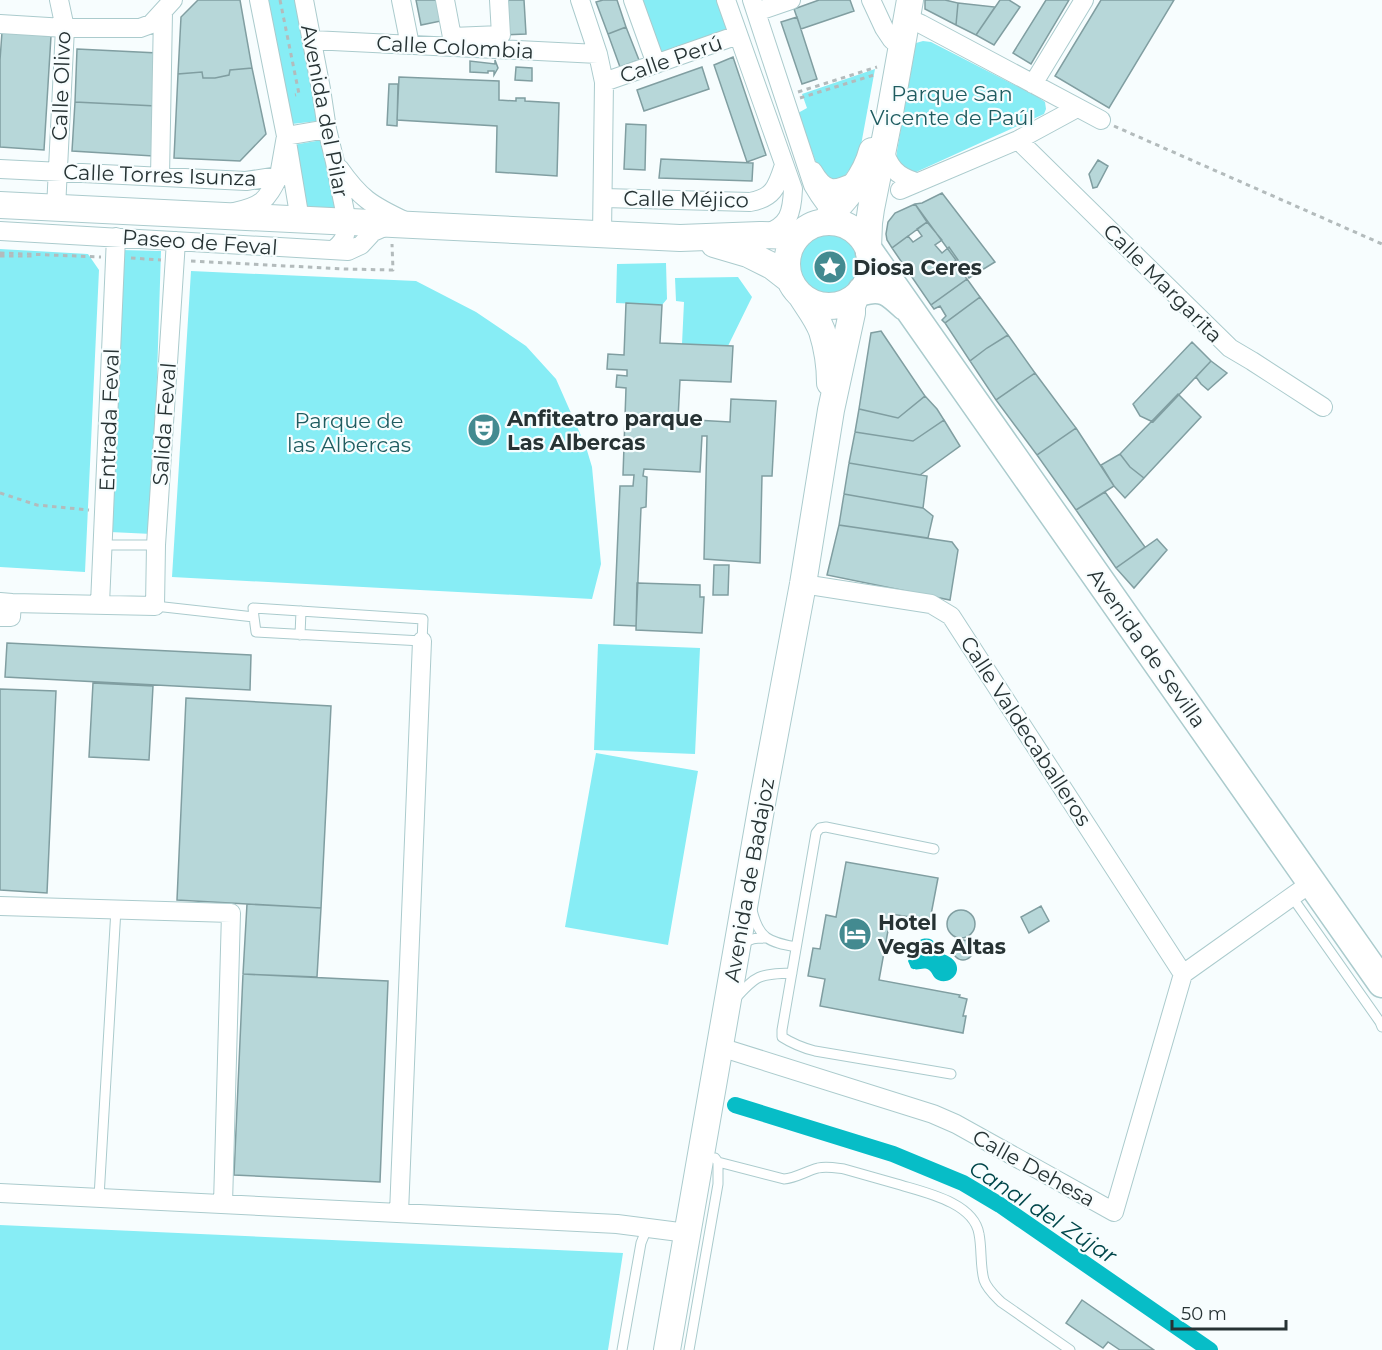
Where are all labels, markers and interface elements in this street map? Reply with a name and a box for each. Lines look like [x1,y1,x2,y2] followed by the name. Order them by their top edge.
[296,22,354,200] street label: Avenida del Pilar
[376,30,534,64] street label: Calle Colombia
[617,30,725,88] street label: Calle Perú
[47,31,75,141] street label: Calle Olivo
[870,81,1034,130] park label: Parque San Vicente de Paúl
[63,159,257,191] street label: Calle Torres Isunza
[623,185,749,213] street label: Calle Méjico
[1098,218,1228,348] street label: Calle Margarita
[122,224,278,260] street label: Paseo de Feval
[812,249,848,285] place icon: Diosa Ceres
[853,255,982,280] place label: Diosa Ceres
[94,348,124,492] street label: Entrada Feval
[147,362,181,486] street label: Salida Feval
[506,406,703,455] place label: Anfiteatro parque Las Albercas
[287,408,411,457] park label: Parque de las Albercas
[466,412,502,448] theatre icon: Anfiteatro parque Las Albercas
[1083,564,1211,732] street label: Avenida de Sevilla
[955,631,1097,831] street label: Calle Valdecaballeros
[719,776,779,984] street label: Avenida de Badajoz
[877,910,1006,959] place label: Hotel Vegas Altas
[837,916,873,952] hotel icon: Hotel Vegas Altas
[968,1124,1100,1212] street label: Calle Dehesa
[964,1154,1123,1270] water label: Canal del Zújar
[1172,1293,1286,1331] scale bar
[1181,1303,1227,1325] text: 50 m

